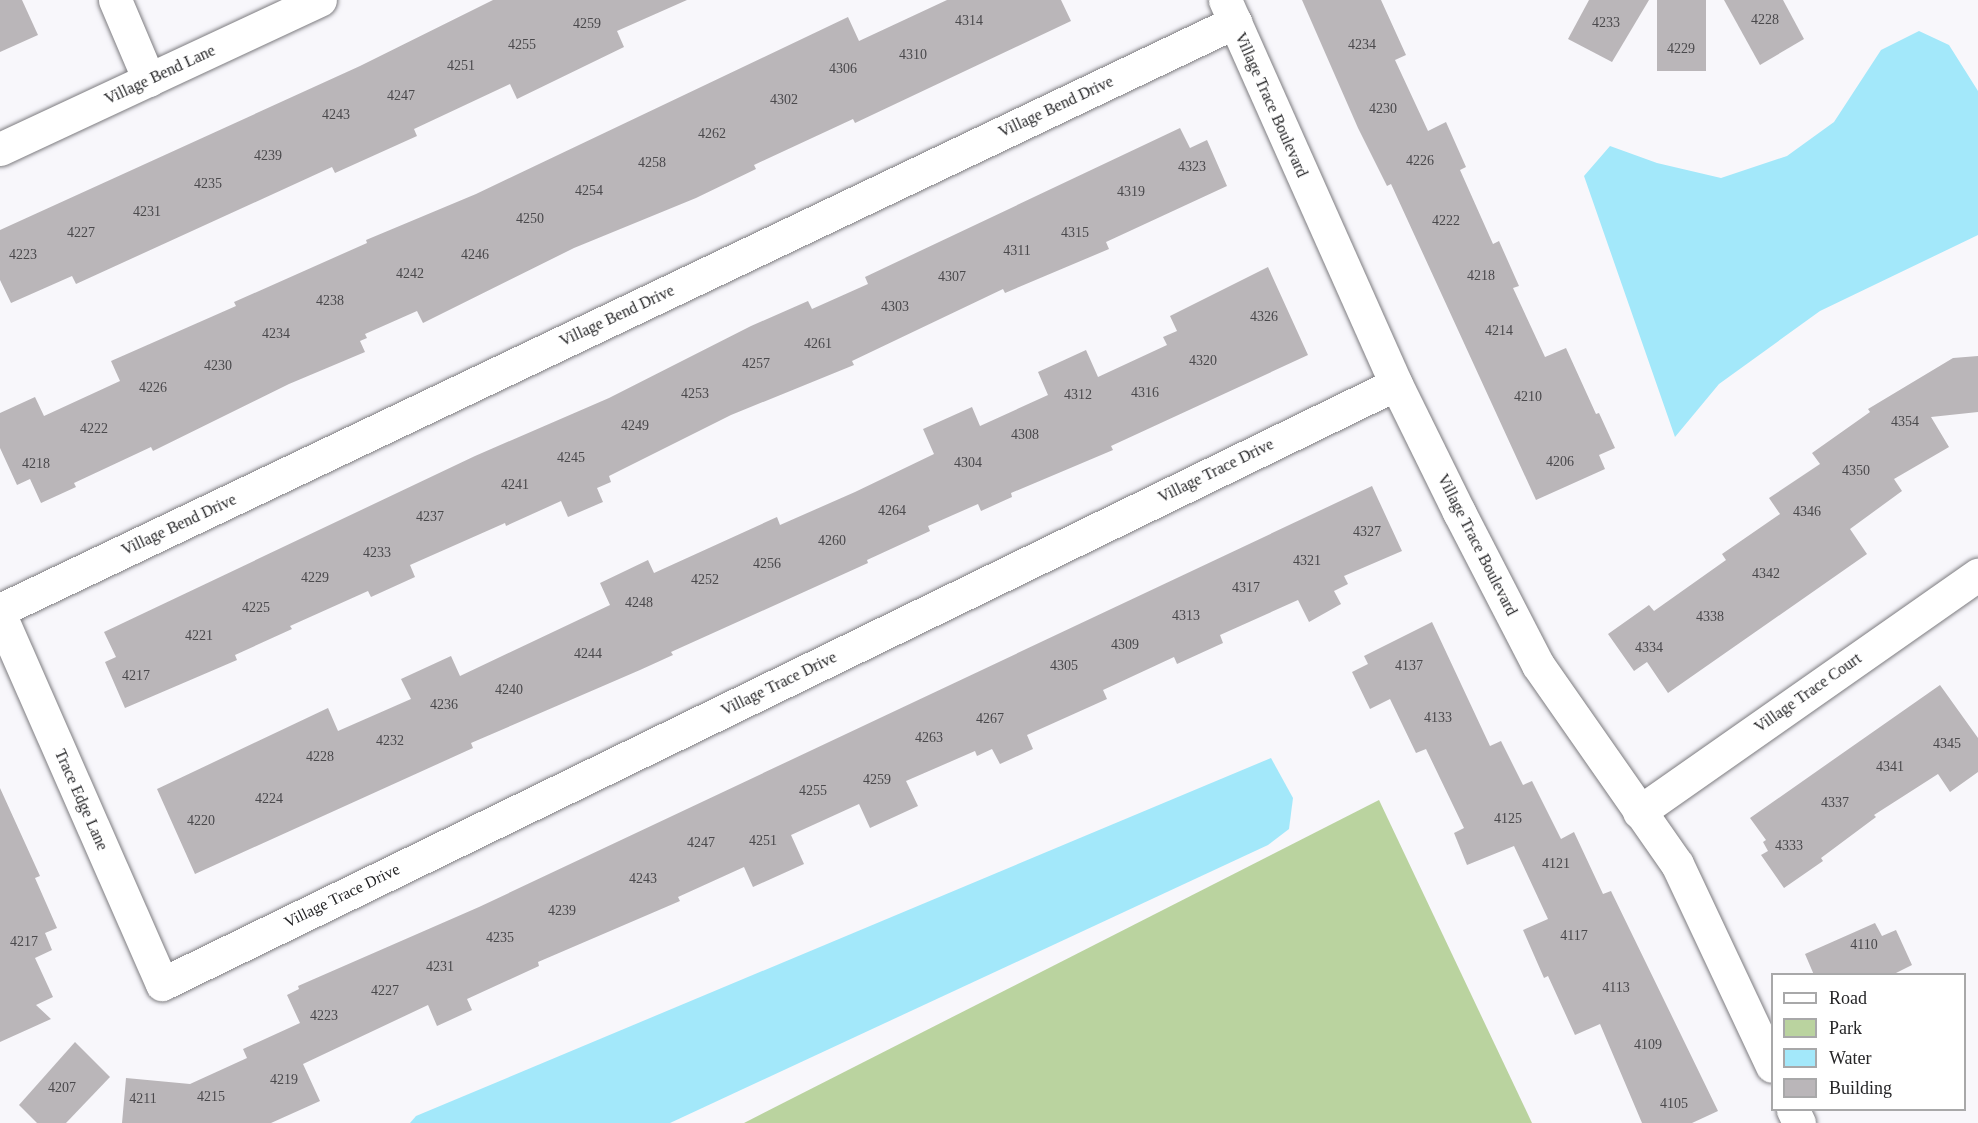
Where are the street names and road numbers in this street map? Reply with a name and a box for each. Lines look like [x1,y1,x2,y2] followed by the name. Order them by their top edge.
[1230,30,1312,180] street label: Village Trace Boulevard
[102,41,218,109] street label: Village Bend Lane
[996,72,1116,142] street label: Village Bend Drive
[557,281,677,351] street label: Village Bend Drive
[1155,435,1277,507] street label: Village Trace Drive
[1433,471,1521,619] street label: Village Trace Boulevard
[119,490,239,560] street label: Village Bend Drive
[718,648,840,720] street label: Village Trace Drive
[1751,649,1865,737] street label: Village Trace Court
[50,746,112,854] street label: Trace Edge Lane
[281,860,403,932] street label: Village Trace Drive

